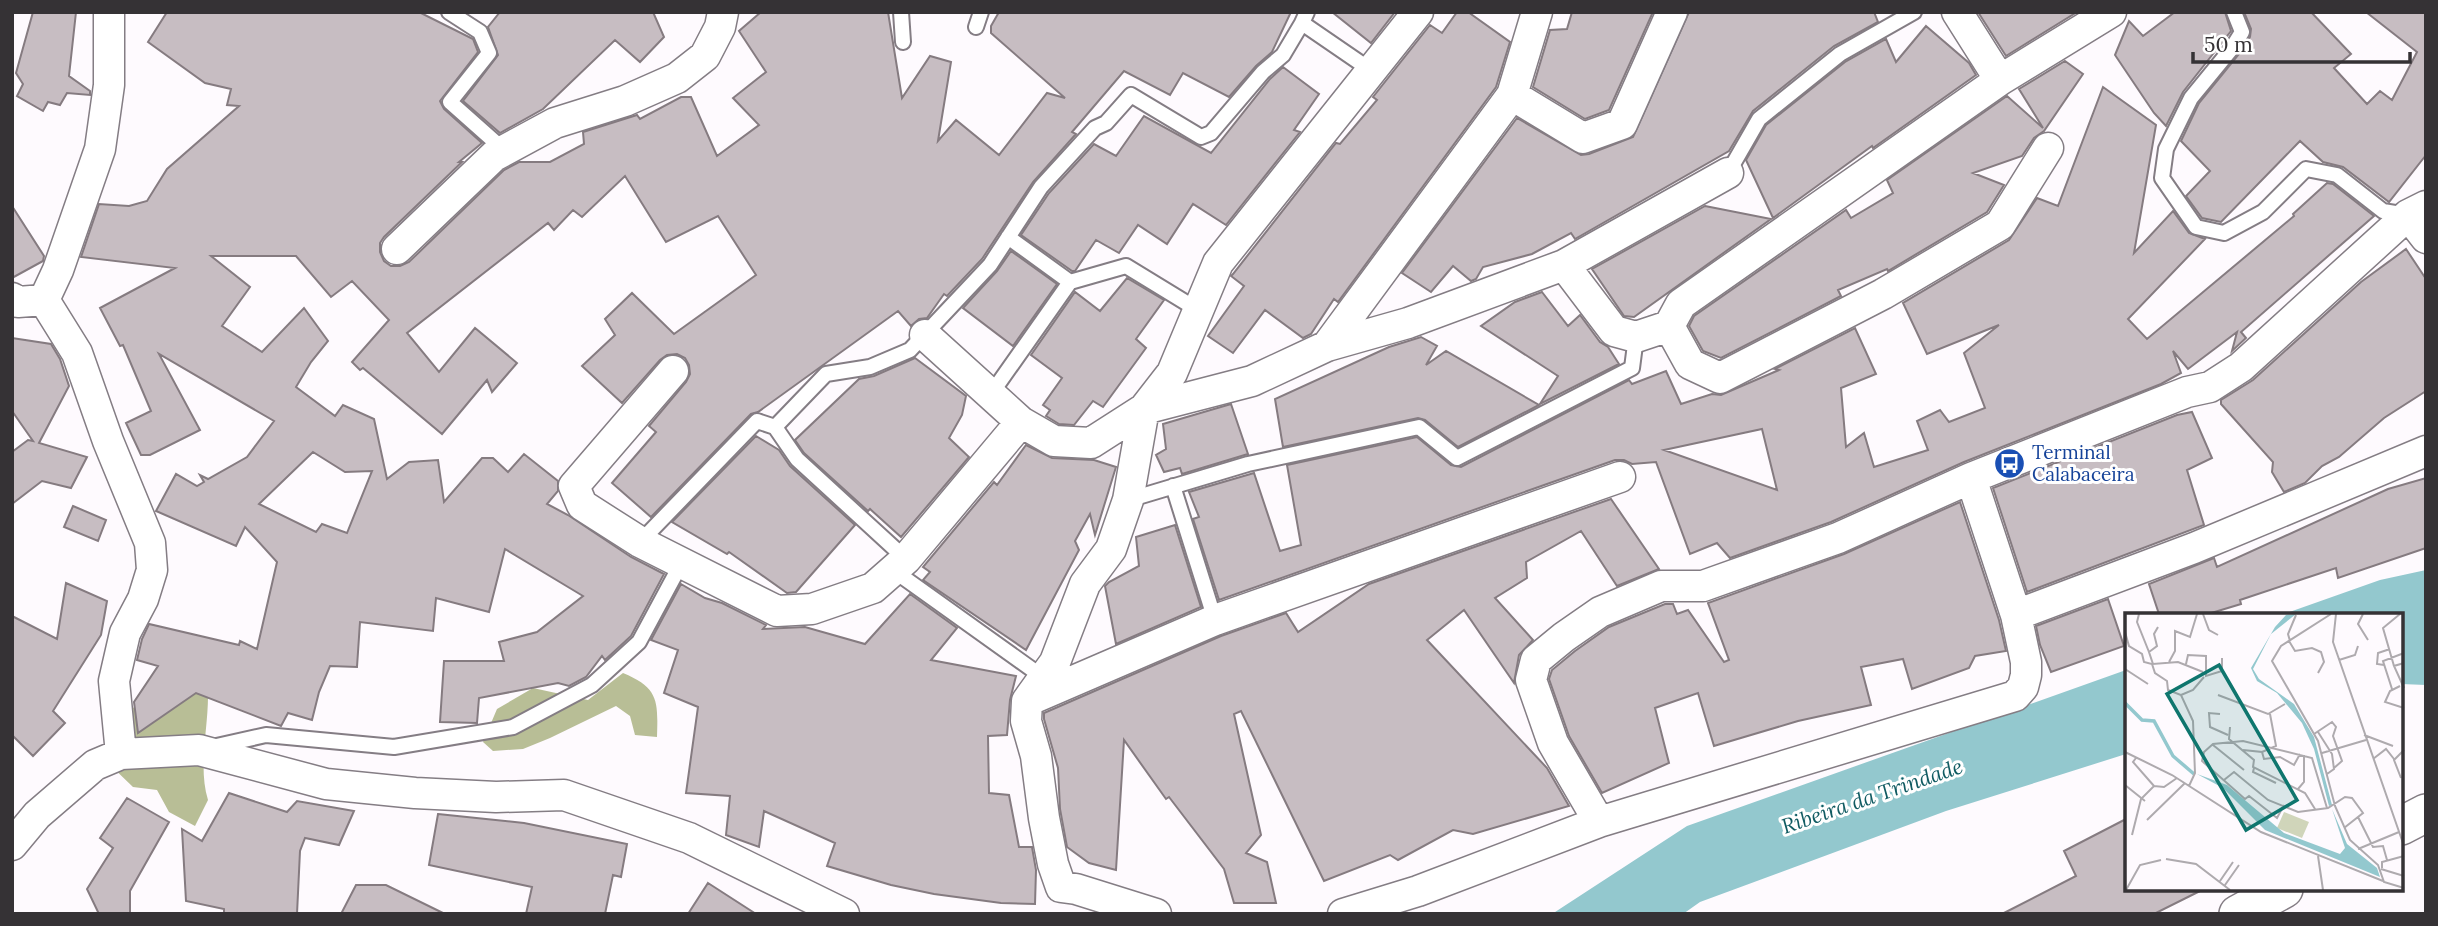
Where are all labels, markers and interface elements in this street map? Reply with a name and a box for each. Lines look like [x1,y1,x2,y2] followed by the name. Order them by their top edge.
[2193,21,2410,65] scale bar
[2204,31,2253,58] text: 50 m
[2032,440,2135,486] place label: Terminal Calabaceira
[1992,446,2026,480] bus stop icon: Terminal Calabaceira
[2125,613,2403,891] inset map
[1778,752,1966,840] water label: Ribeira da Trindade

